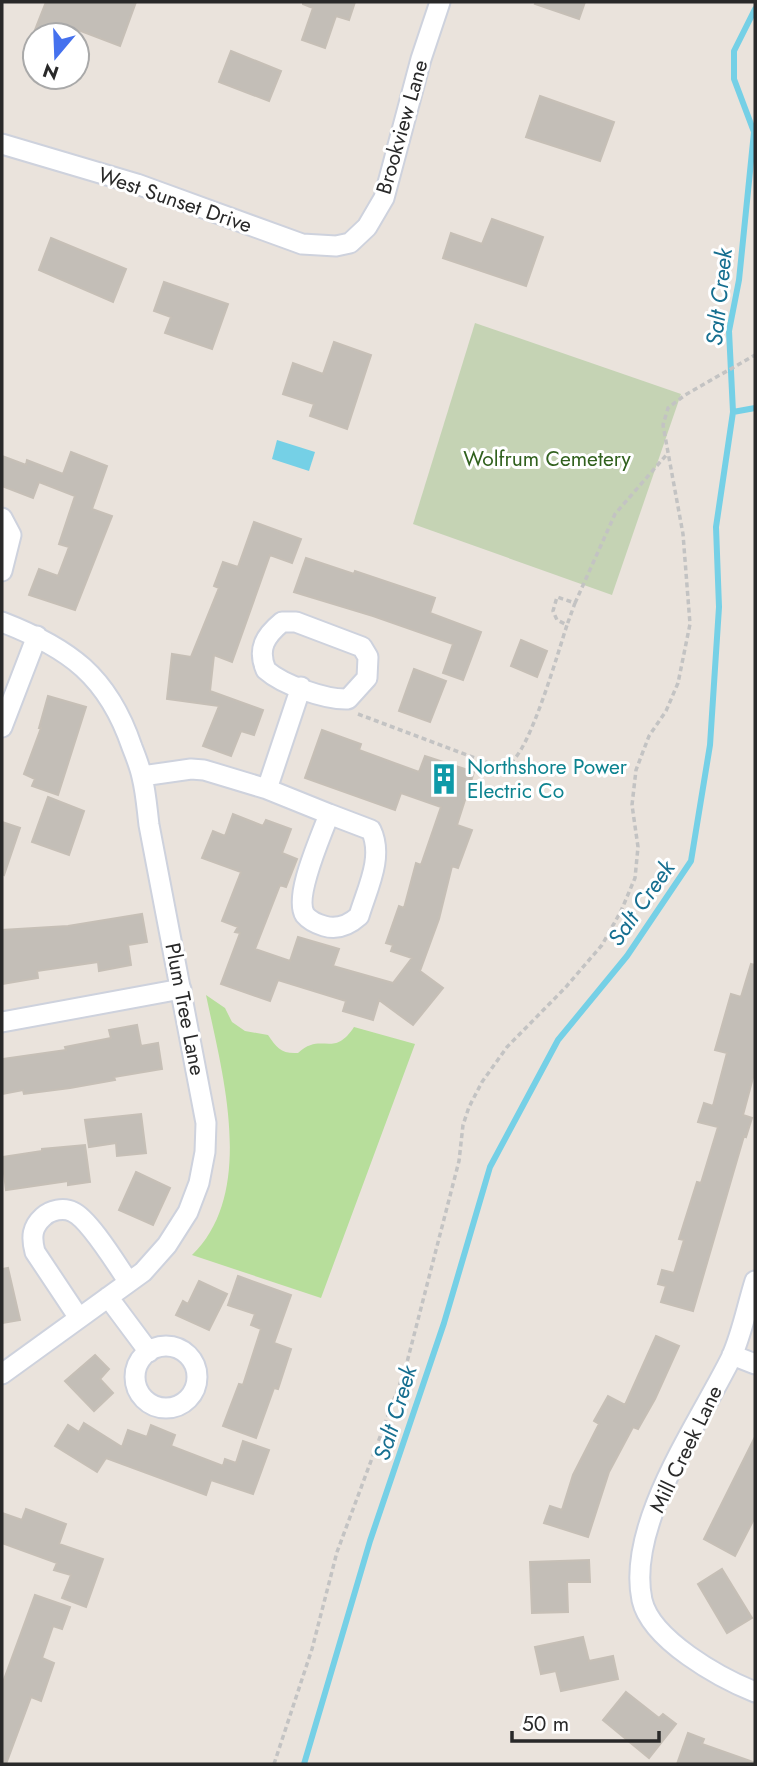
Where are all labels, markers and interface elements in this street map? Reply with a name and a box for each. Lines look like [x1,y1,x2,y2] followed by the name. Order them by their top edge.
[21,21,91,91] north arrow
[39,56,62,87] text: N
[369,56,436,198] street label: Brookview Lane
[94,160,256,240] street label: West Sunset Drive
[697,245,741,347] water label: Salt Creek
[463,444,632,474] park label: Wolfrum Cemetery
[467,752,628,806] place label: Northshore Power Electric Co
[427,762,461,796] building icon: Northshore Power Electric Co
[599,852,684,953] water label: Salt Creek
[157,940,213,1078] street label: Plum Tree Lane
[364,1360,426,1465] water label: Salt Creek
[642,1380,730,1518] street label: Mill Creek Lane
[512,1700,659,1744] scale bar
[522,1709,569,1739] text: 50 m

